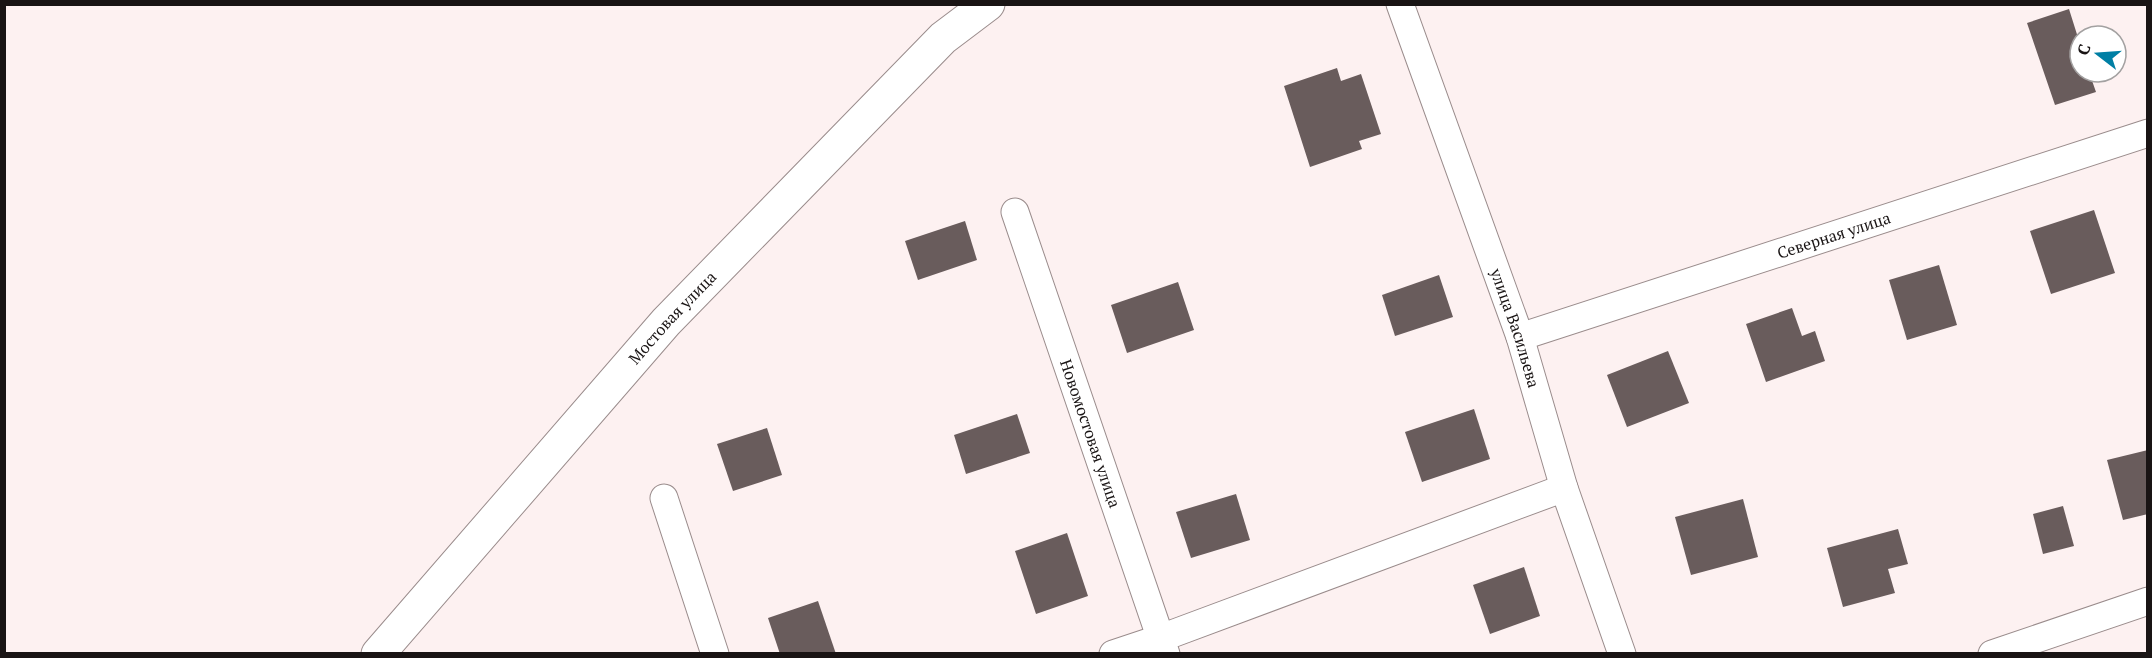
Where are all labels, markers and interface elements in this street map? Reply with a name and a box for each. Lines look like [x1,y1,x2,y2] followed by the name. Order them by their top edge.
[2068,24,2128,84] north arrow
[2072,41,2096,58] text: С
[1774,206,1893,264] street label: Северная улица
[1485,264,1545,390] street label: улица Васильева
[623,266,721,369] street label: Мостовая улица
[1055,356,1126,511] street label: Новомостовая улица

